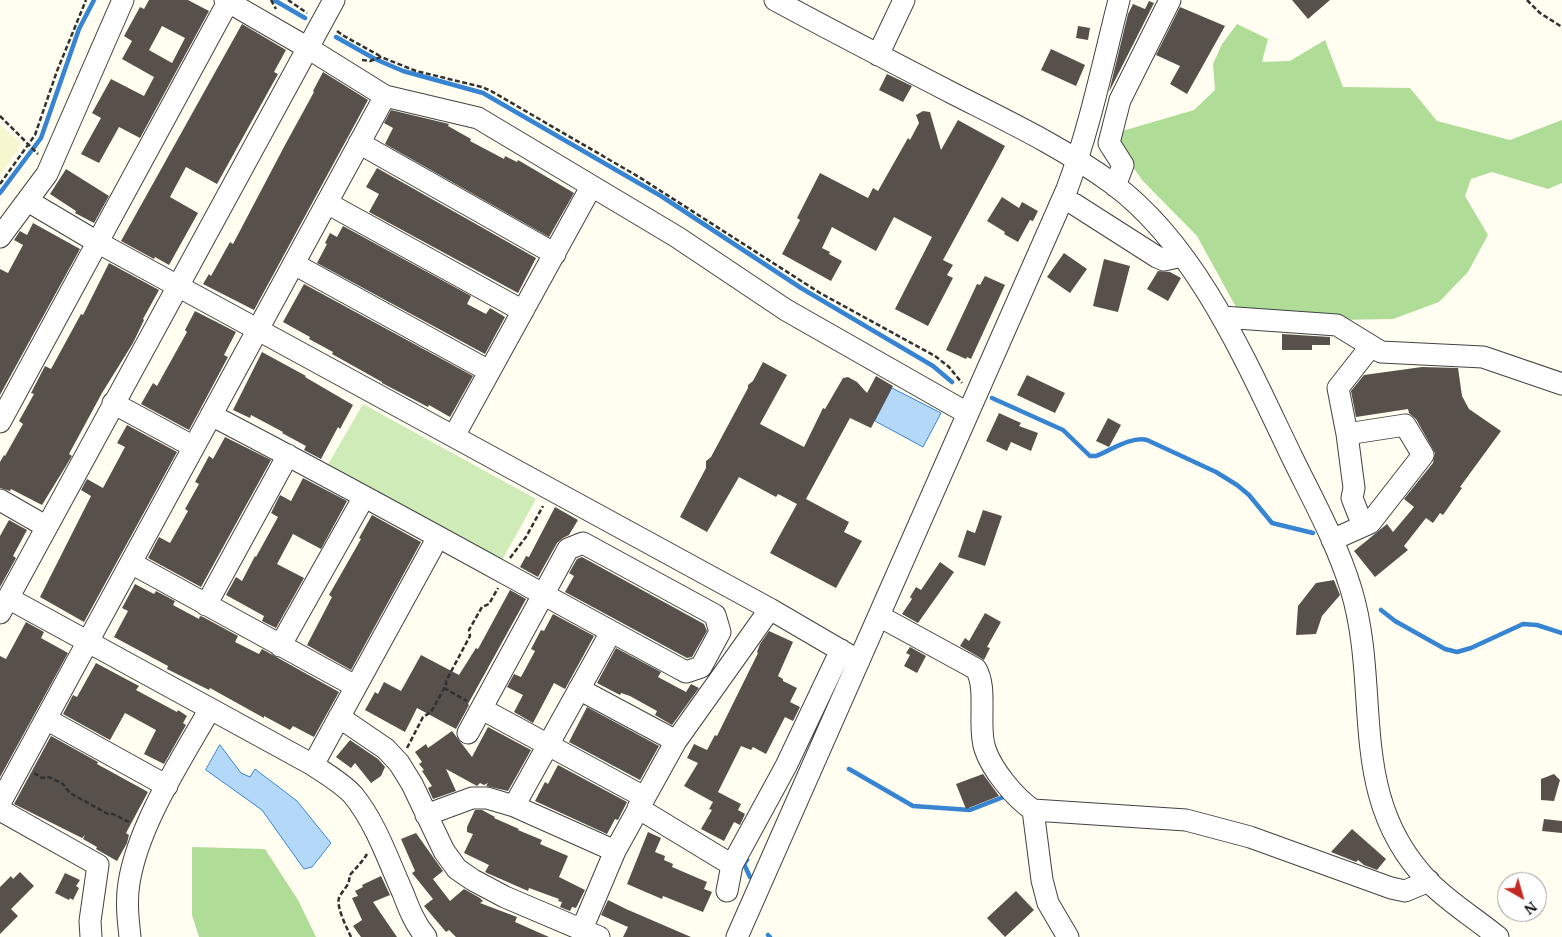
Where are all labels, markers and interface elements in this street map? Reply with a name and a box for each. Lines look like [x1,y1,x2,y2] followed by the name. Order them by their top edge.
[1497,872,1547,922] north arrow
[1521,898,1541,919] text: N

